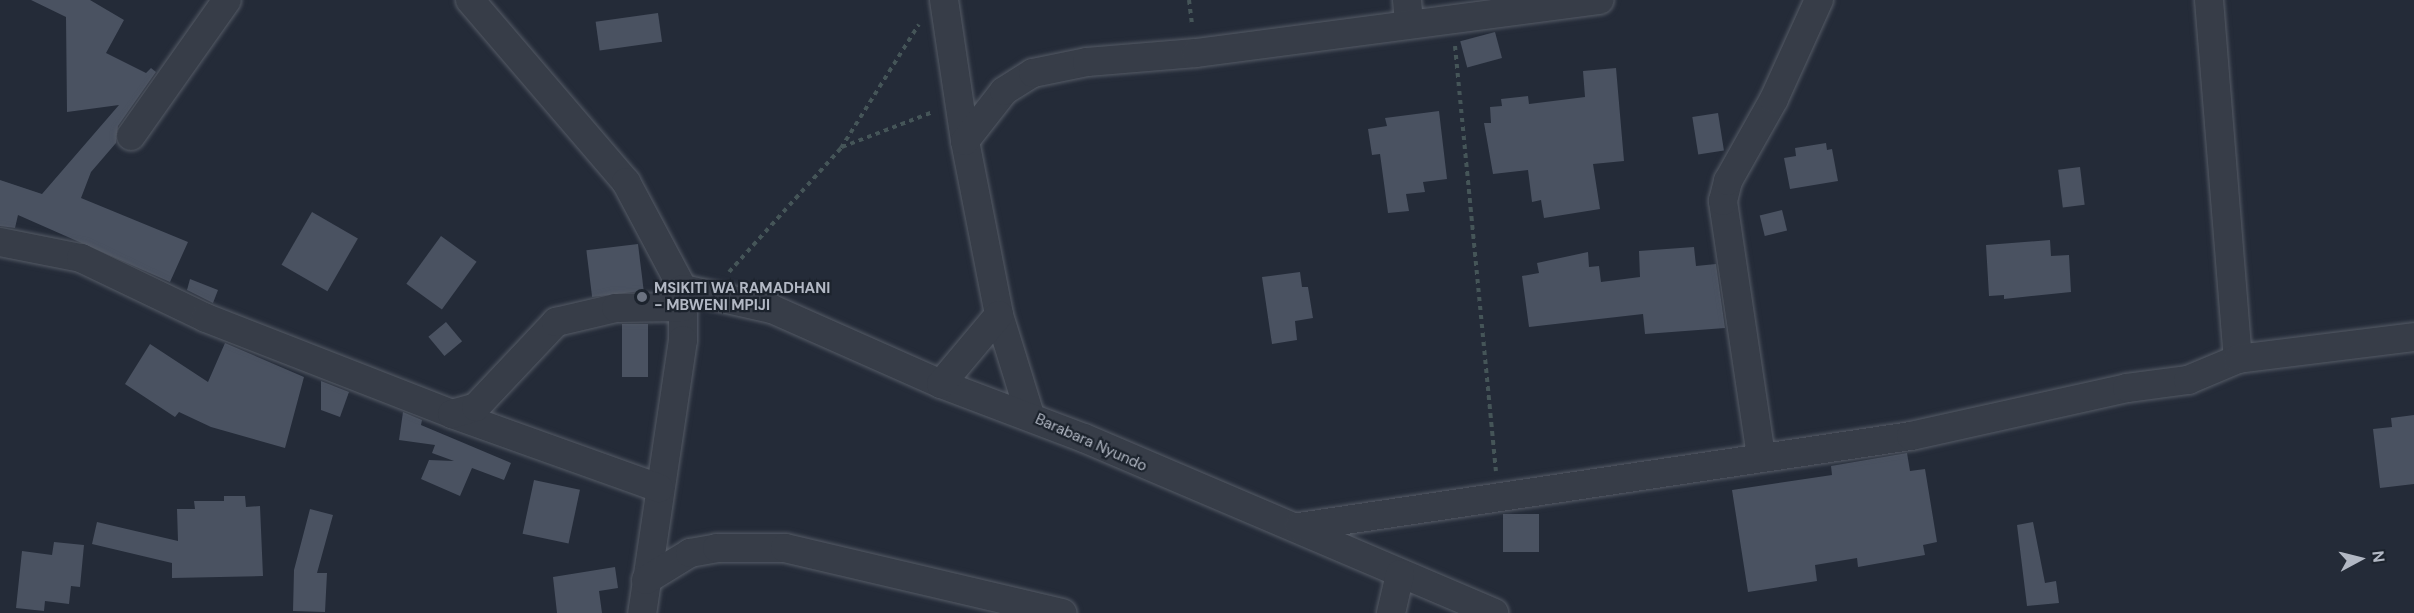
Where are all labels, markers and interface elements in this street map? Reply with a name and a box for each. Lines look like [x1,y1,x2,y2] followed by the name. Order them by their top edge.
[654,279,830,314] place label: MSIKITI WA RAMADHANI - MBWENI MPIJI
[635,290,649,304] marker: MSIKITI WA RAMADHANI - MBWENI MPIJI
[1032,410,1150,476] street label: Barabara Nyundo
[2330,529,2390,589] north arrow
[2367,550,2389,564] text: N

